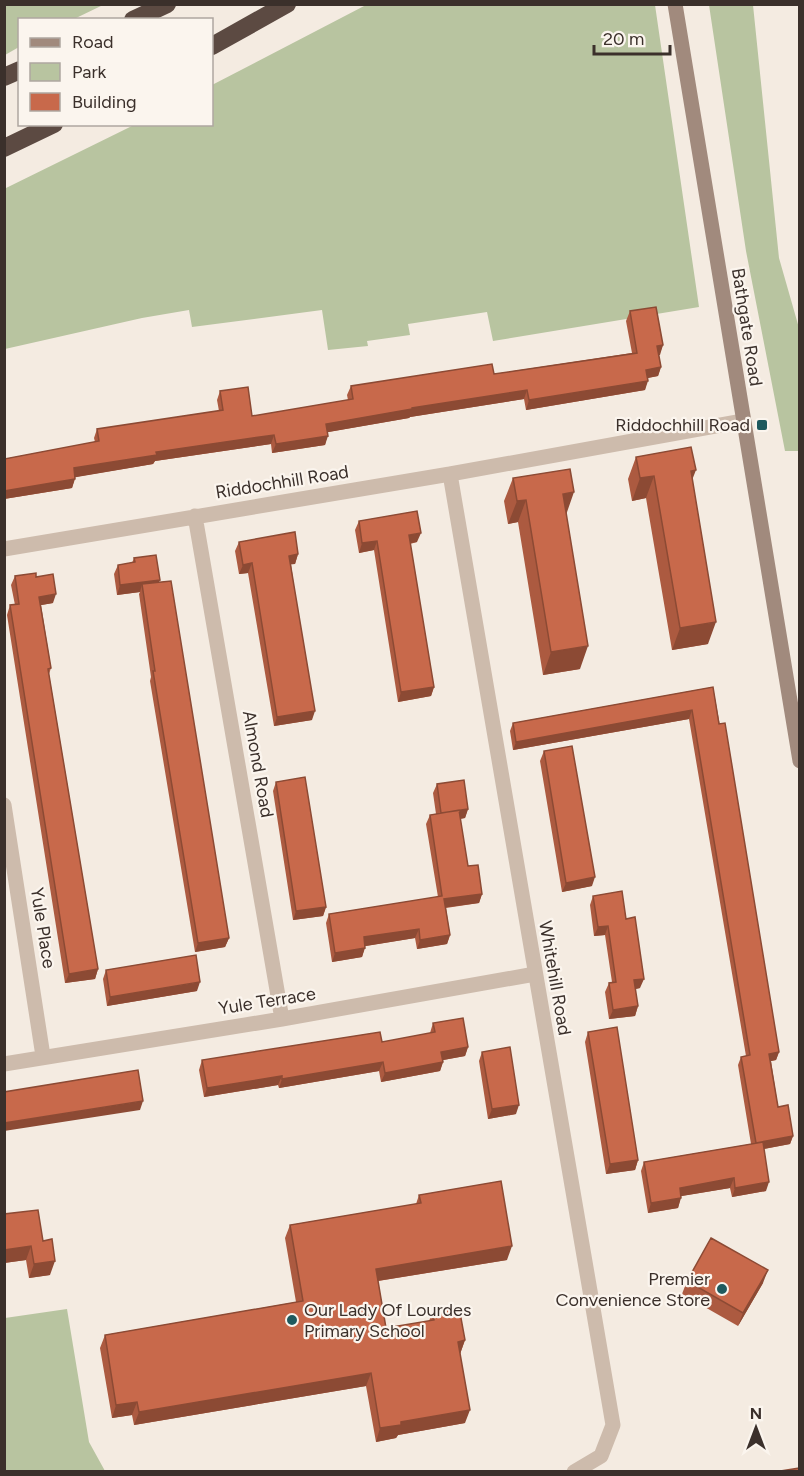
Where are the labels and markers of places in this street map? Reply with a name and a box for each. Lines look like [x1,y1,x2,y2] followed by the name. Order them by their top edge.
[615,414,750,436] place label: Riddochhill Road
[755,418,769,432] marker: Riddochhill Road
[555,1268,710,1311] place label: Premier Convenience Store
[715,1282,729,1296] marker: Premier Convenience Store
[304,1299,471,1342] place label: Our Lady Of Lourdes Primary School
[285,1313,299,1327] marker: Our Lady Of Lourdes Primary School

